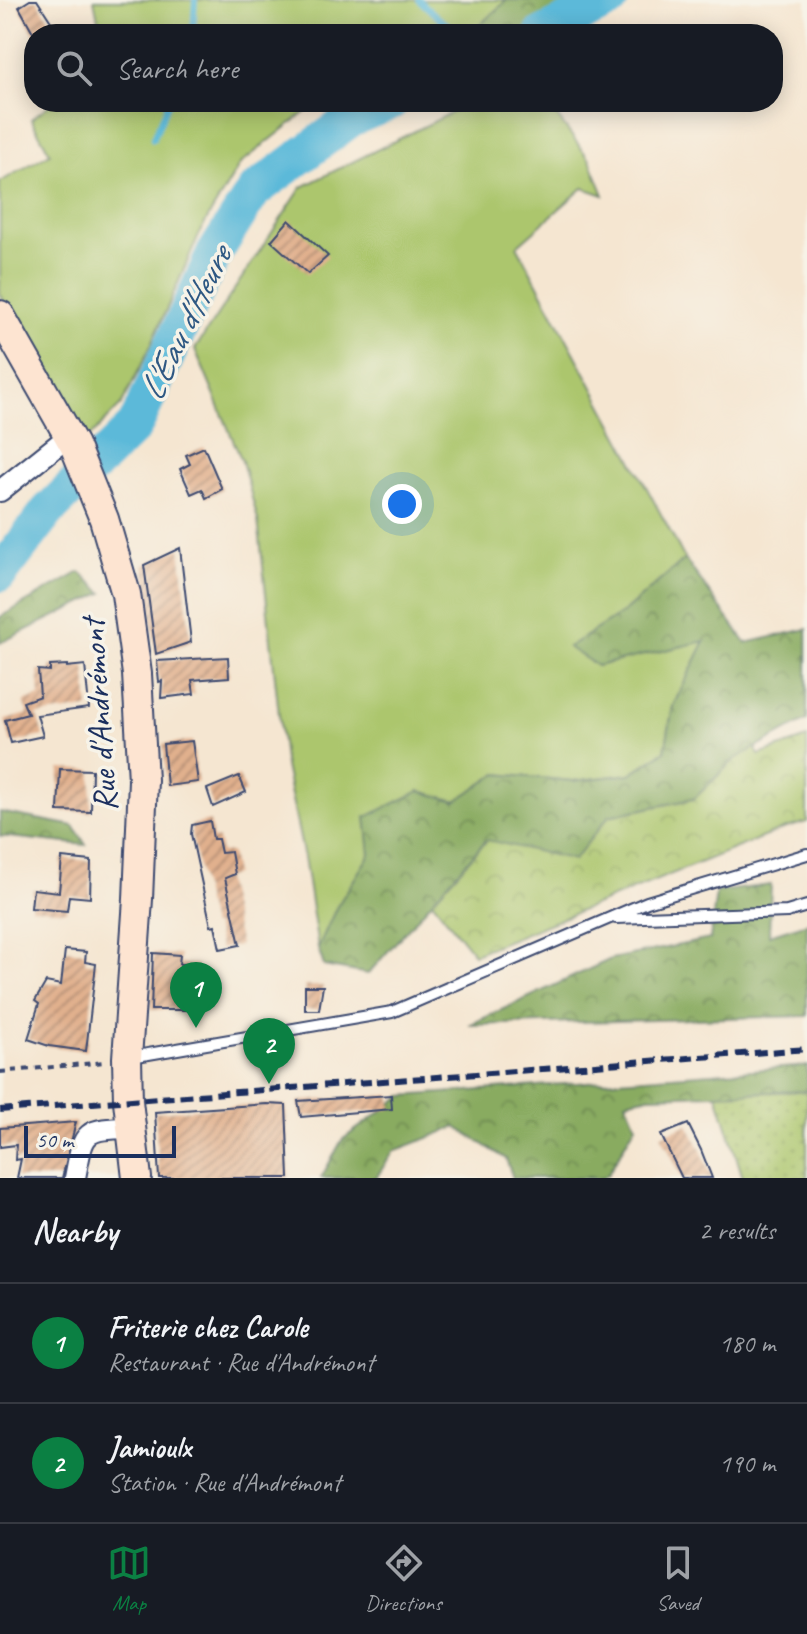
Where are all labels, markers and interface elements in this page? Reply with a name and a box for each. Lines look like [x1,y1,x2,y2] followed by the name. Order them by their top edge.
[24,24,783,112] search box
[52,46,96,90] icon: search
[116,49,238,87] text: Search here
[128,235,244,408] water label: L'Eau d'Heure
[382,484,422,524] your location
[70,612,127,813] street label: Rue d'Andrémont
[170,962,222,1028] pin: 1
[243,1018,295,1084] pin: 2
[24,1122,176,1158] scale bar
[36,1126,73,1154] text: 50 m
[32,1209,118,1252] text: Nearby
[699,1214,775,1247] text: 2 results
[108,1308,308,1346] text: Friterie chez Carole
[52,1327,64,1360] text: 1
[719,1327,775,1360] text: 180 m
[108,1346,374,1379] text: Restaurant · Rue d'Andrémont
[108,1428,191,1466] text: Jamioulx
[52,1447,64,1480] text: 2
[719,1447,775,1480] text: 190 m
[108,1466,341,1499] text: Station · Rue d'Andrémont
[107,1541,151,1617] tab: Map
[365,1541,442,1617] tab: Directions
[656,1541,700,1617] tab: Saved

